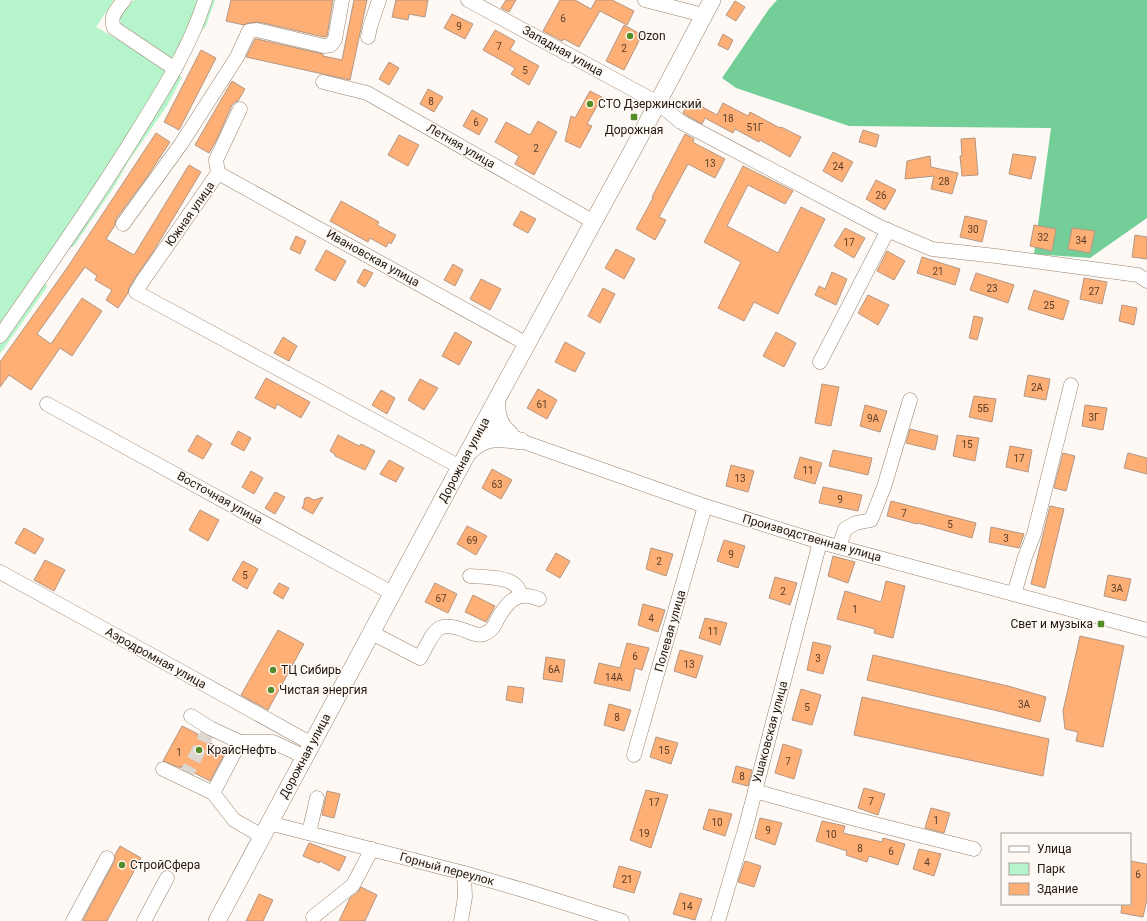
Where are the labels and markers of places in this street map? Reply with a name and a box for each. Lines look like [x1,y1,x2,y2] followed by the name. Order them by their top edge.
[638,29,666,43] place label: Ozon
[625,31,635,41] marker: Ozon
[598,97,702,111] place label: СТО Дзержинский
[585,99,595,109] marker: СТО Дзержинский
[629,112,639,122] marker: Дорожная
[605,123,663,137] place label: Дорожная
[1010,617,1093,631] place label: Свет и музыка
[1096,619,1106,629] marker: Свет и музыка
[281,663,341,677] place label: ТЦ Сибирь
[268,665,278,675] marker: ТЦ Сибирь
[279,683,367,697] place label: Чистая энергия
[266,685,276,695] marker: Чистая энергия
[207,743,277,757] place label: КрайсНефть
[194,745,204,755] marker: КрайсНефть
[130,858,200,872] place label: СтройСфера
[117,860,127,870] marker: СтройСфера

